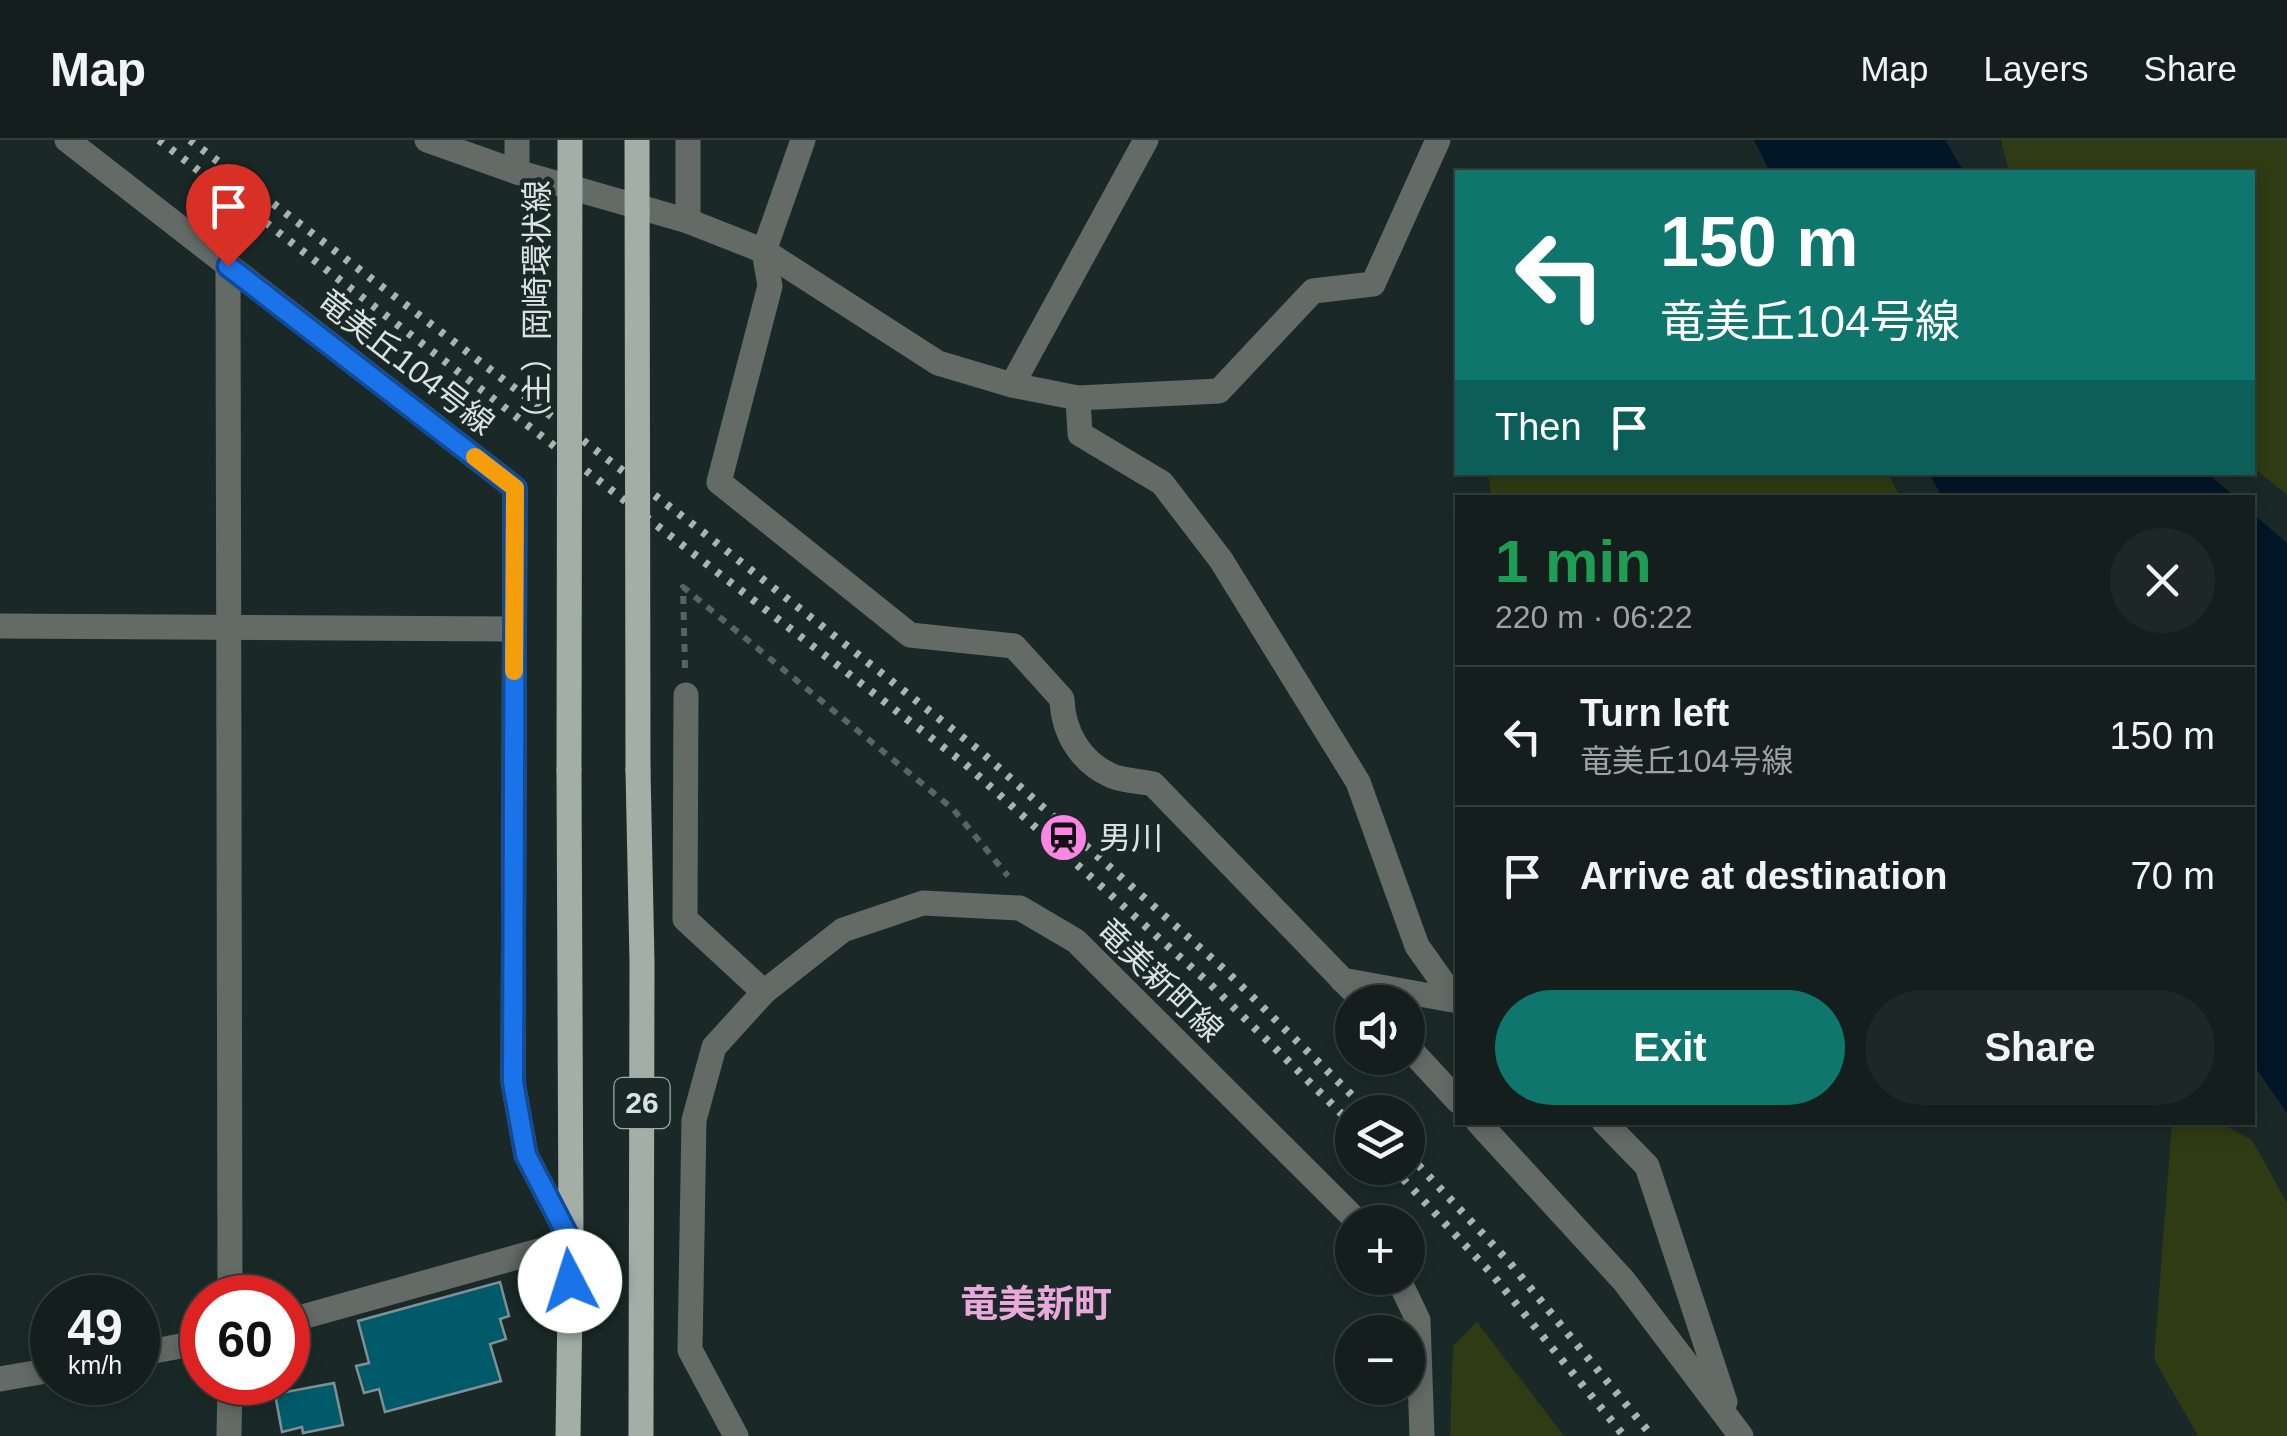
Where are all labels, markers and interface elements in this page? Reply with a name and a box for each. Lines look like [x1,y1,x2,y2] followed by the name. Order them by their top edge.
[50,43,146,96] text: Map
[1860,49,1929,88] text: Map
[1984,49,2089,88] text: Layers
[2144,49,2237,88] text: Share
[186,164,271,267] pin
[201,179,256,234] icon: arrive
[519,180,555,436] street label: （主）岡崎環状線
[1660,203,1858,281] text: 150 m
[1495,210,1625,340] icon: left
[311,282,501,442] street label: 竜美丘104号線
[1660,296,1960,347] text: 竜美丘104号線
[1602,400,1657,455] icon: arrive
[1495,406,1582,448] text: Then
[1495,528,1652,595] text: 1 min
[2110,528,2215,633] button: close
[1495,599,1692,635] text: 220 m · 06:22
[1580,692,1729,734] text: Turn left
[1495,709,1550,764] icon: left
[2109,715,2215,757] text: 150 m
[1580,743,1793,779] text: 竜美丘104号線
[1038,812,1090,864] station icon: 男川
[1099,820,1163,856] place label: 男川
[1495,849,1550,904] icon: arrive
[1580,855,1947,897] text: Arrive at destination
[2131,855,2215,897] text: 70 m
[1090,911,1230,1049] street label: 竜美新町線
[1335,985,1425,1405] map controls
[1335,985,1425,1075] button: sound
[1495,990,1845,1105] button: Exit
[1865,990,2215,1105] button: Share
[614,1078,670,1128] road number: 26
[1335,1095,1425,1185] button: layers
[1335,1205,1425,1295] button: +
[518,1229,622,1333] position arrow
[180,1275,310,1405] speed limit sign: 60
[960,1283,1112,1325] district label: 竜美新町
[67,1300,123,1356] text: 49
[1335,1315,1425,1405] button: −
[68,1351,122,1379] text: km/h

